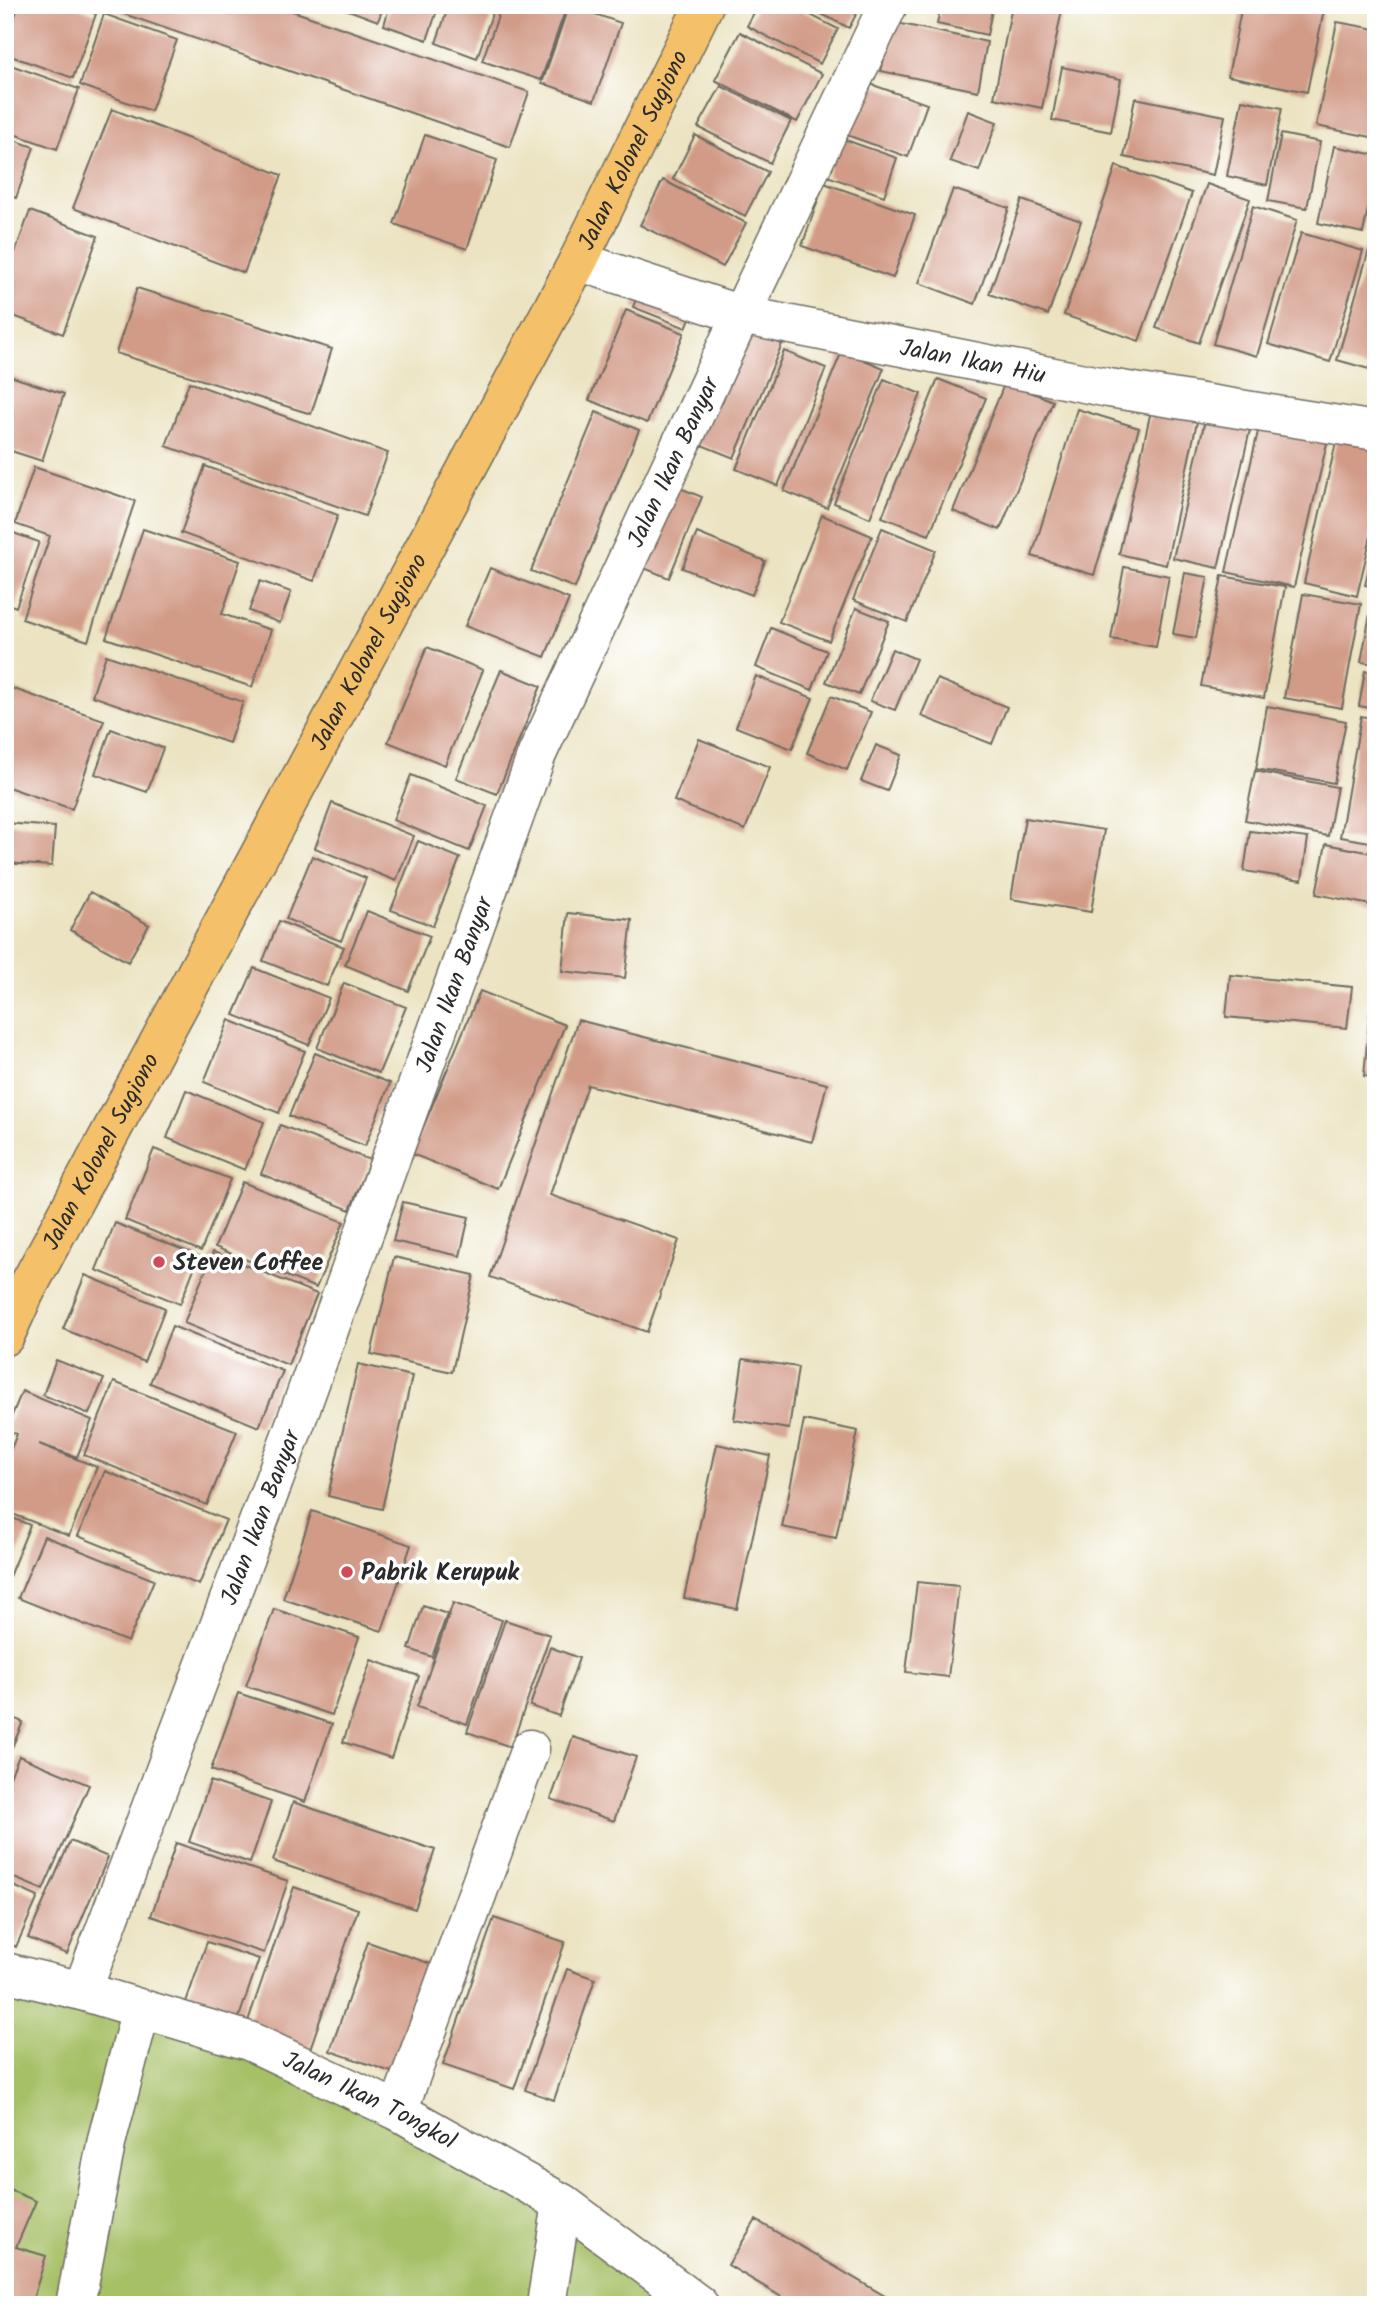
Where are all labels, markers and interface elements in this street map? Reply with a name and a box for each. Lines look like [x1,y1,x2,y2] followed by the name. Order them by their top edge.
[568,44,700,258] street label: Jalan Kolonel Sugiono
[896,329,1049,396] street label: Jalan Ikan Hiu
[618,369,731,554] street label: Jalan Ikan Banyar
[301,547,439,758] street label: Jalan Kolonel Sugiono
[406,890,506,1078] street label: Jalan Ikan Banyar
[33,1046,171,1258] street label: Jalan Kolonel Sugiono
[173,1244,324,1283] place label: Steven Coffee
[151,1254,167,1270] marker: Steven Coffee
[211,1423,313,1611] street label: Jalan Ikan Banyar
[361,1554,520,1593] place label: Pabrik Kerupuk
[339,1564,355,1580] marker: Pabrik Kerupuk
[276,2041,464,2161] street label: Jalan Ikan Tongkol

